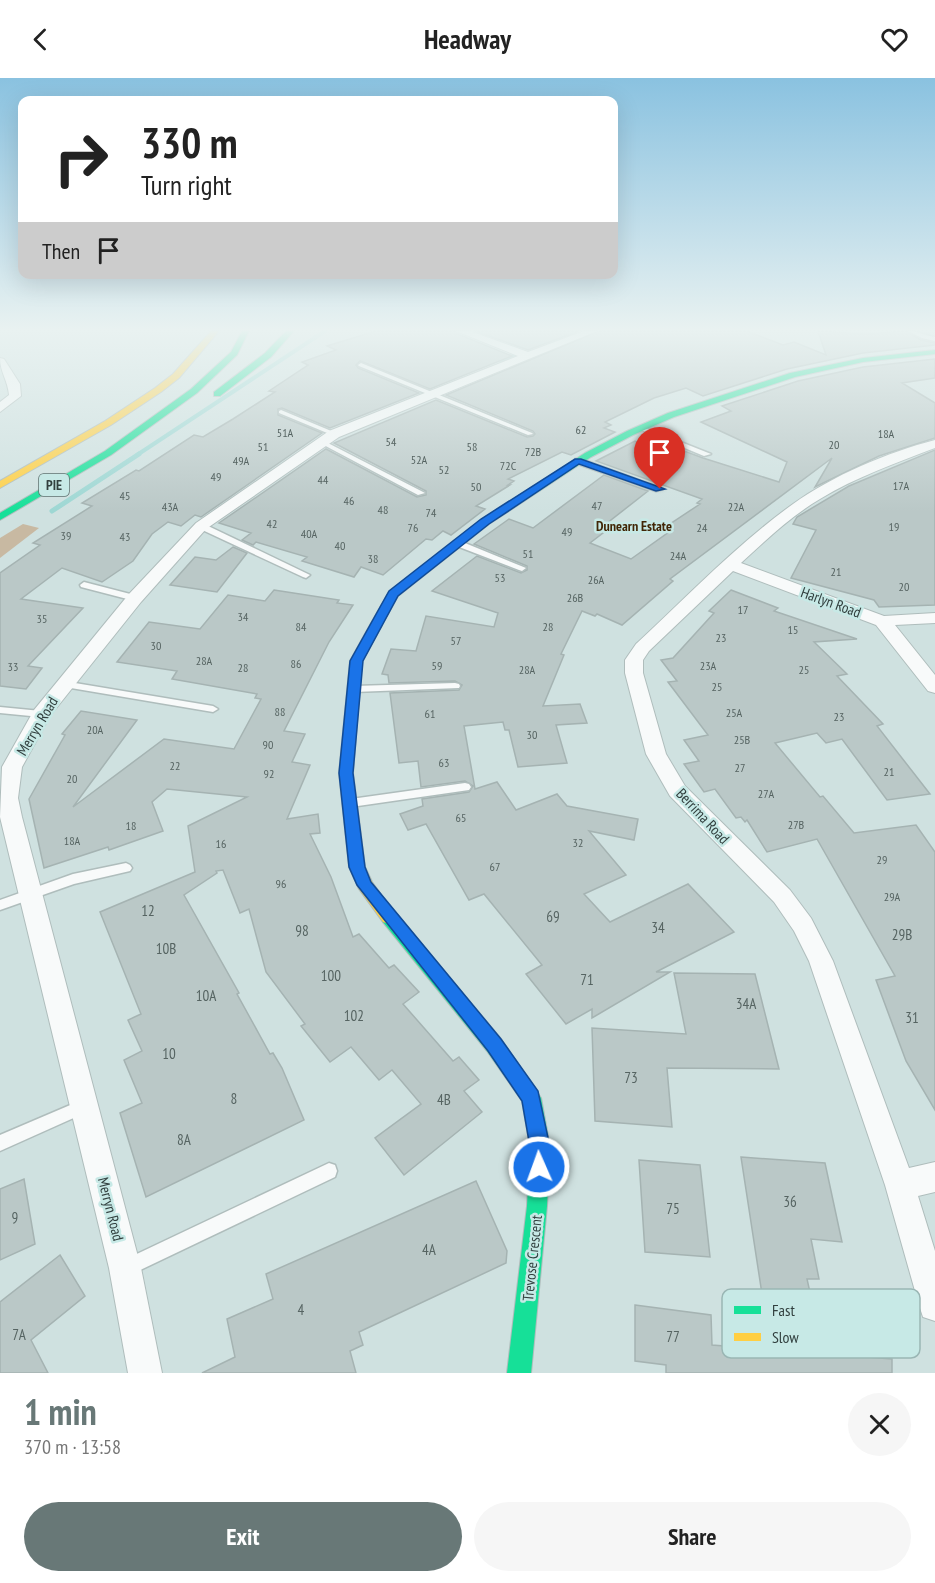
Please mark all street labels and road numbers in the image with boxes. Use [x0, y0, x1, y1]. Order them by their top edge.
road number: PIE [39, 474, 69, 496]
street label: Harlyn Road [798, 582, 864, 622]
street label: Merryn Road [12, 693, 62, 759]
street label: Berrima Road [672, 784, 734, 848]
street label: Merryn Road [94, 1175, 128, 1243]
street label: Trevose Crescent [518, 1214, 546, 1302]

